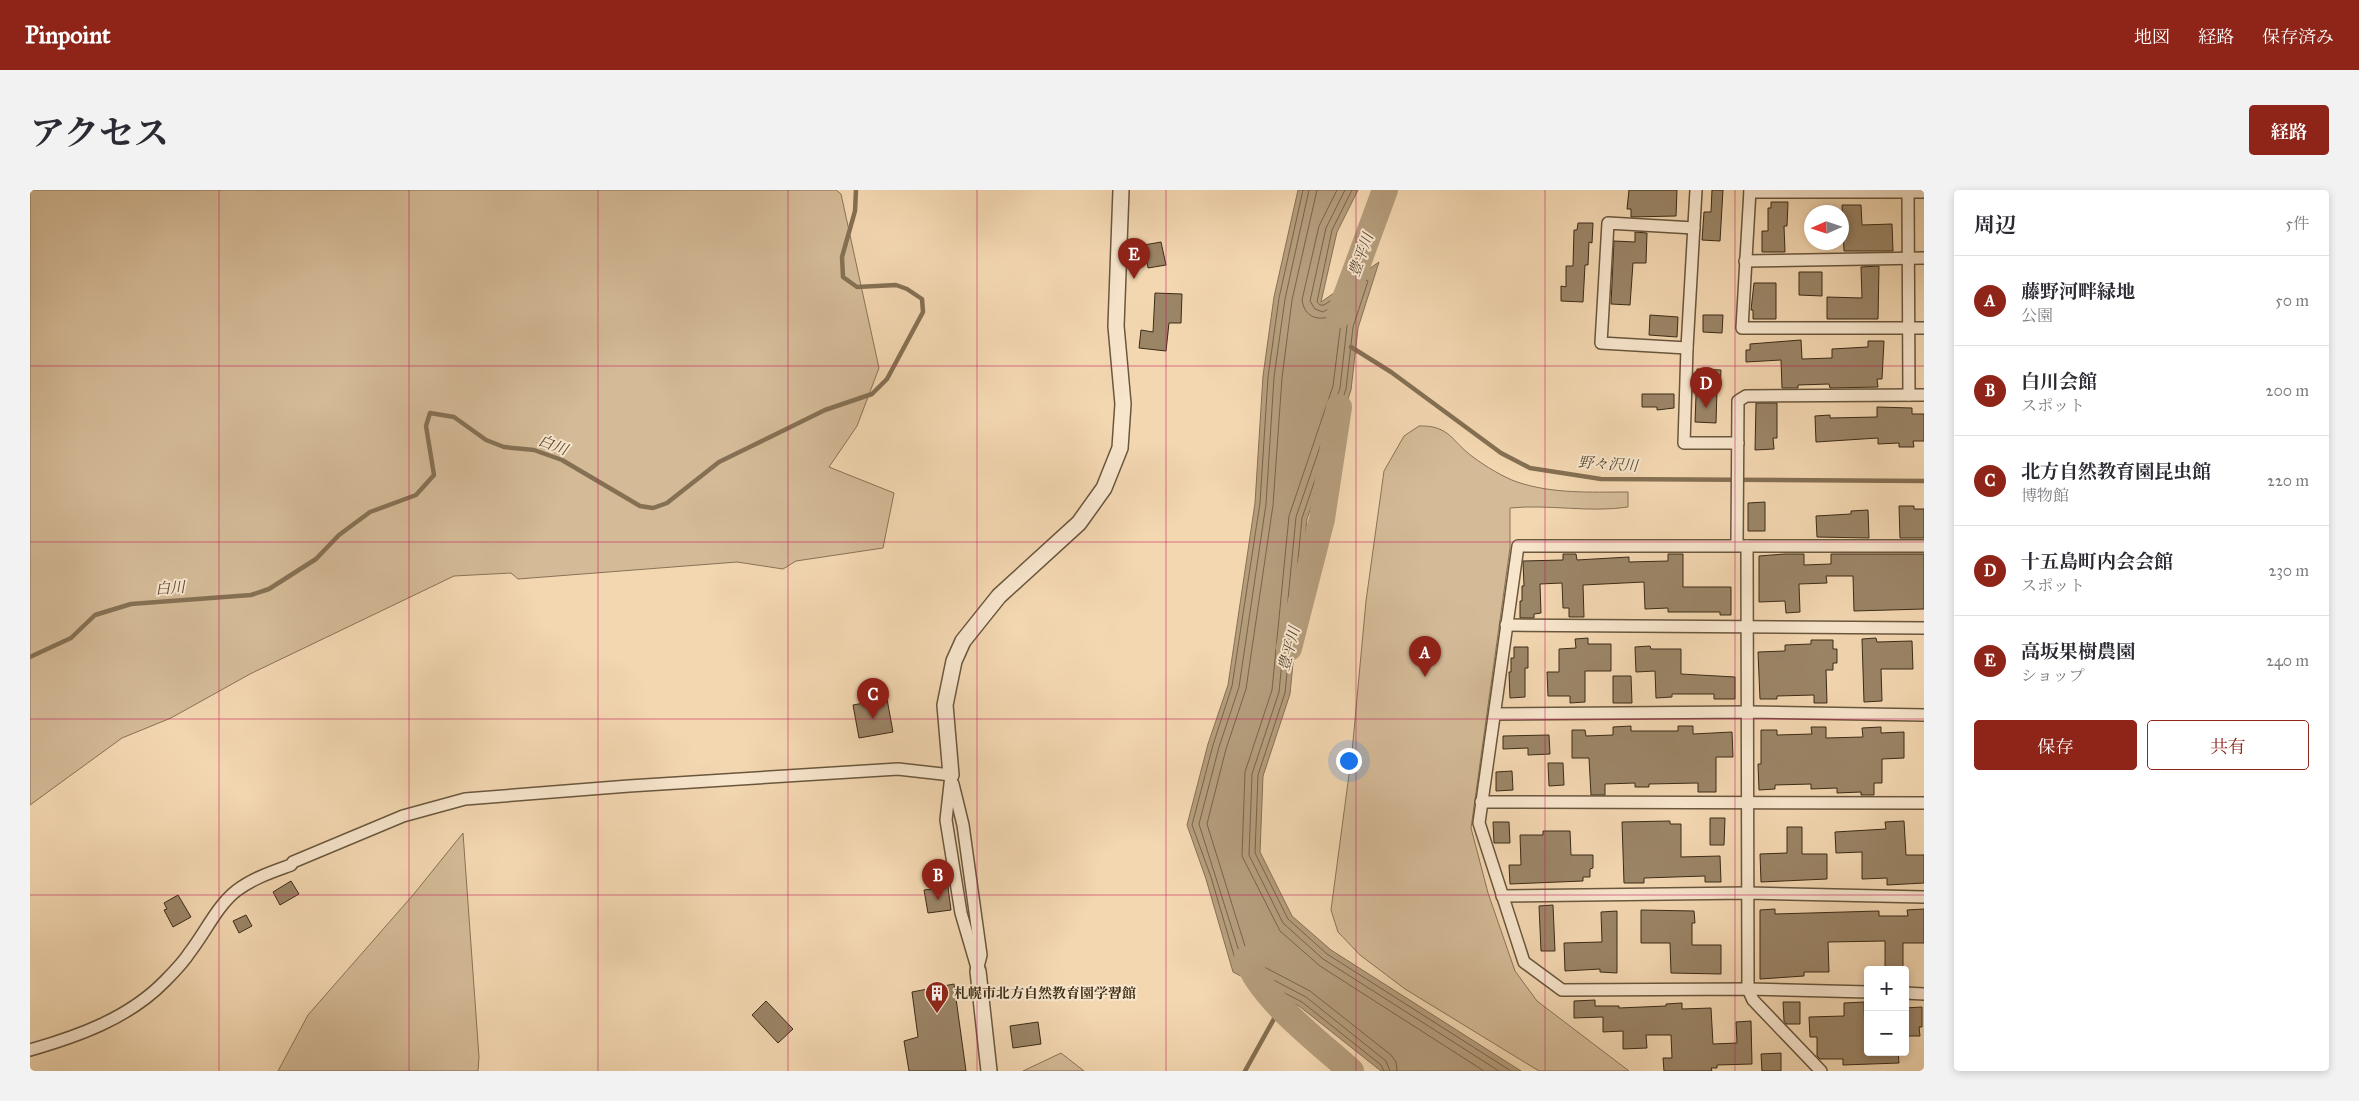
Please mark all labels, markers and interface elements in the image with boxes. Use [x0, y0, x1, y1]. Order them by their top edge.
text: Pinpoint [25, 20, 111, 50]
text: 地図 [2134, 26, 2170, 48]
text: 経路 [2198, 26, 2234, 48]
text: 保存済み [2262, 26, 2334, 48]
button: 経路 [2249, 105, 2329, 155]
text: アクセス [30, 112, 169, 155]
north arrow [1804, 205, 1849, 250]
text: 周辺 [1974, 212, 2016, 238]
text: 5件 [2286, 214, 2309, 233]
water label: 豊平川 [1345, 229, 1378, 279]
pin: E [1118, 238, 1150, 279]
text: 藤野河畔緑地 [2021, 280, 2135, 303]
text: A [1985, 291, 1995, 310]
text: 50 m [2275, 291, 2309, 310]
text: 公園 [2021, 306, 2053, 325]
pin: D [1690, 367, 1722, 408]
text: 白川会館 [2021, 370, 2097, 393]
text: B [1985, 381, 1995, 400]
text: 200 m [2266, 381, 2309, 400]
text: スポット [2021, 396, 2085, 415]
water label: 白川 [536, 431, 572, 459]
water label: 野々沢川 [1577, 453, 1641, 475]
text: 北方自然教育園昆虫館 [2021, 460, 2211, 483]
text: C [1985, 471, 1995, 490]
text: 220 m [2267, 471, 2309, 490]
text: 博物館 [2021, 486, 2069, 505]
text: 十五島町内会会館 [2021, 550, 2173, 573]
text: D [1984, 561, 1996, 580]
text: 230 m [2269, 561, 2309, 580]
text: スポット [2021, 576, 2085, 595]
water label: 白川 [154, 578, 188, 598]
water label: 豊平川 [1274, 623, 1304, 673]
pin: A [1409, 636, 1441, 677]
text: 高坂果樹農園 [2021, 640, 2135, 663]
text: E [1984, 651, 1996, 670]
text: 240 m [2266, 651, 2309, 670]
text: ショップ [2021, 666, 2085, 685]
pin: C [857, 678, 889, 719]
button: 保存 [1974, 720, 2137, 770]
button: 共有 [2147, 720, 2309, 770]
your location [1336, 748, 1362, 774]
pin: B [922, 859, 954, 900]
map controls [1864, 966, 1909, 1056]
button: + [1864, 966, 1909, 1011]
building icon: 札幌市北方自然教育園学習館 [924, 980, 950, 1014]
place label: 札幌市北方自然教育園学習館 [954, 985, 1136, 1002]
button: − [1864, 1011, 1909, 1056]

